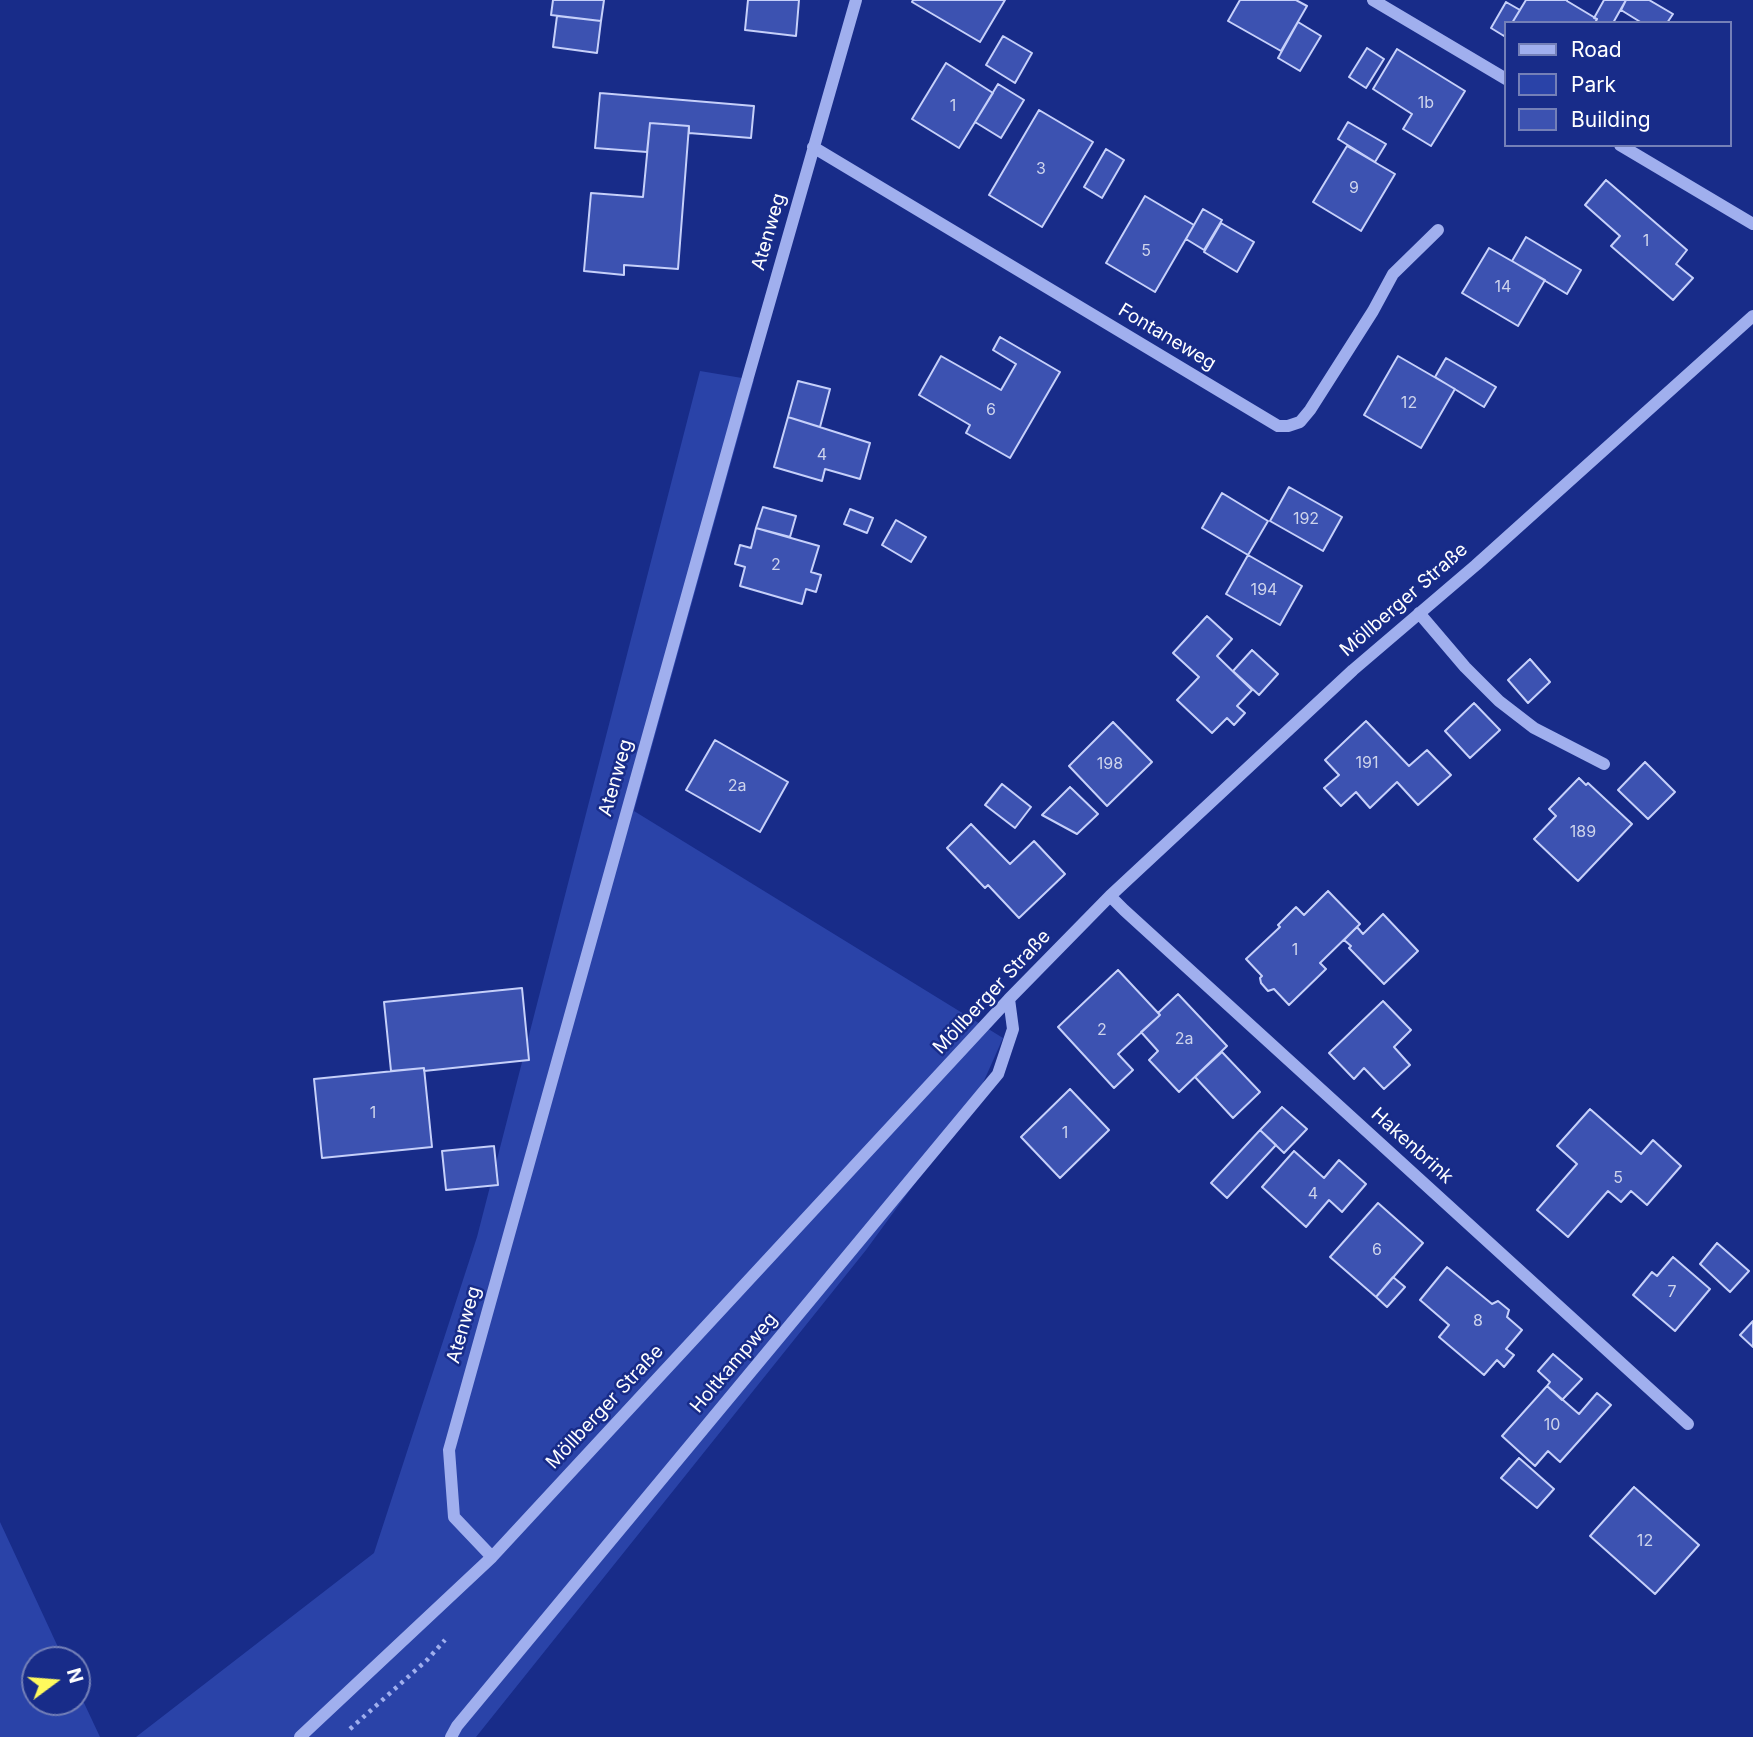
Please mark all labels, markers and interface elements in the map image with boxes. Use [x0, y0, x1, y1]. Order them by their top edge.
legend [1504, 21, 1732, 147]
text: Road [1571, 37, 1622, 62]
text: Park [1571, 72, 1616, 97]
house number: 1b [1418, 93, 1434, 113]
house number: 1 [950, 96, 956, 116]
text: Building [1571, 107, 1651, 132]
house number: 3 [1036, 159, 1046, 179]
house number: 9 [1349, 178, 1359, 198]
street label: Atenweg [747, 191, 791, 273]
house number: 1 [1643, 231, 1649, 251]
house number: 5 [1141, 241, 1151, 261]
house number: 14 [1495, 277, 1511, 297]
street label: Fontaneweg [1114, 299, 1220, 375]
house number: 12 [1401, 393, 1417, 413]
house number: 6 [986, 400, 996, 420]
house number: 4 [817, 445, 827, 465]
house number: 192 [1293, 509, 1319, 529]
street label: Möllberger Straße [1336, 538, 1472, 662]
house number: 2 [771, 555, 781, 575]
house number: 194 [1251, 580, 1277, 600]
street label: Atenweg [594, 737, 638, 819]
house number: 191 [1356, 753, 1378, 773]
house number: 198 [1097, 754, 1123, 774]
house number: 2a [728, 776, 746, 796]
house number: 189 [1570, 822, 1596, 842]
street label: Möllberger Straße [929, 925, 1055, 1059]
house number: 1 [1292, 940, 1298, 960]
house number: 2 [1097, 1020, 1107, 1040]
house number: 2a [1175, 1029, 1193, 1049]
house number: 1 [370, 1103, 376, 1123]
street label: Hakenbrink [1366, 1103, 1458, 1189]
house number: 1 [1062, 1123, 1068, 1143]
house number: 5 [1613, 1168, 1623, 1188]
house number: 4 [1308, 1184, 1318, 1204]
house number: 6 [1372, 1240, 1382, 1260]
house number: 7 [1667, 1282, 1677, 1302]
street label: Atenweg [442, 1284, 486, 1366]
street label: Holtkampweg [686, 1308, 782, 1418]
house number: 8 [1473, 1311, 1483, 1331]
street label: Möllberger Straße [542, 1340, 668, 1474]
house number: 10 [1544, 1415, 1560, 1435]
house number: 12 [1637, 1531, 1653, 1551]
north arrow [21, 1646, 91, 1716]
text: N [62, 1665, 88, 1686]

